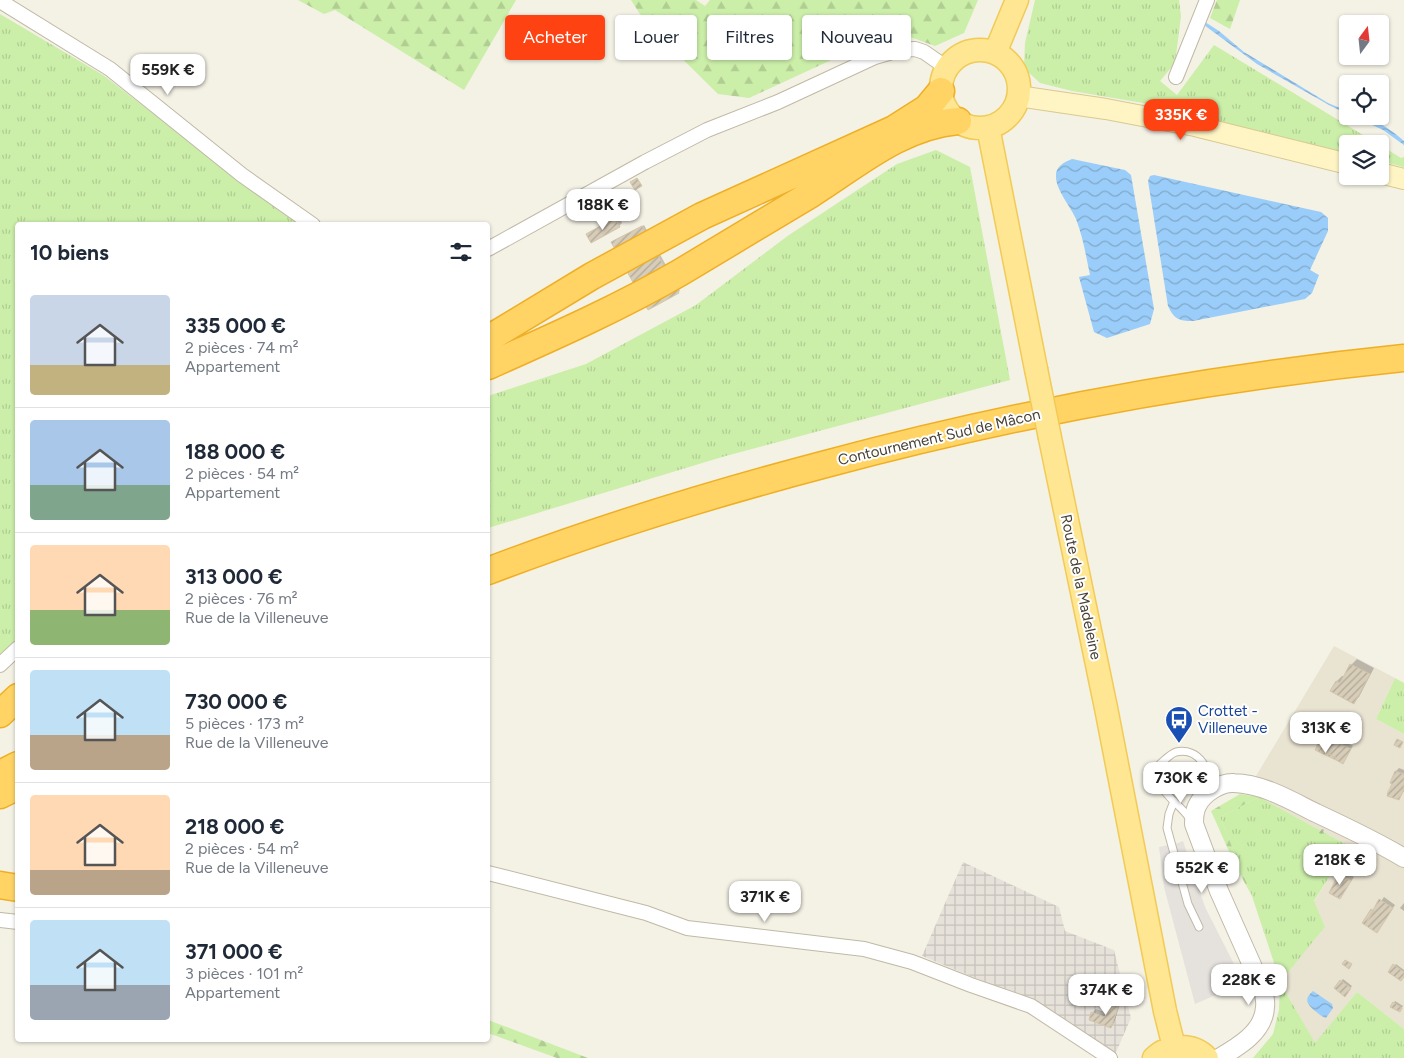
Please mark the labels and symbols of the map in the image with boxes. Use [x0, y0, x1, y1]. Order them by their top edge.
north arrow [1339, 15, 1389, 65]
pin: 559K € [127, 54, 209, 96]
pin: 335K € [1140, 98, 1222, 141]
pin: 188K € [562, 188, 644, 231]
street label: Contournement Sud de Mâcon [836, 405, 1042, 469]
street label: Route de la Madeleine [1057, 513, 1105, 661]
place label: Crottet - Villeneuve [1198, 702, 1267, 737]
bus stop icon: Crottet - Villeneuve [1164, 705, 1194, 744]
pin: 313K € [1285, 712, 1367, 754]
pin: 730K € [1140, 762, 1222, 804]
pin: 218K € [1299, 844, 1381, 886]
pin: 552K € [1161, 852, 1243, 894]
pin: 371K € [724, 880, 806, 923]
pin: 228K € [1208, 964, 1290, 1006]
pin: 374K € [1065, 974, 1147, 1016]

